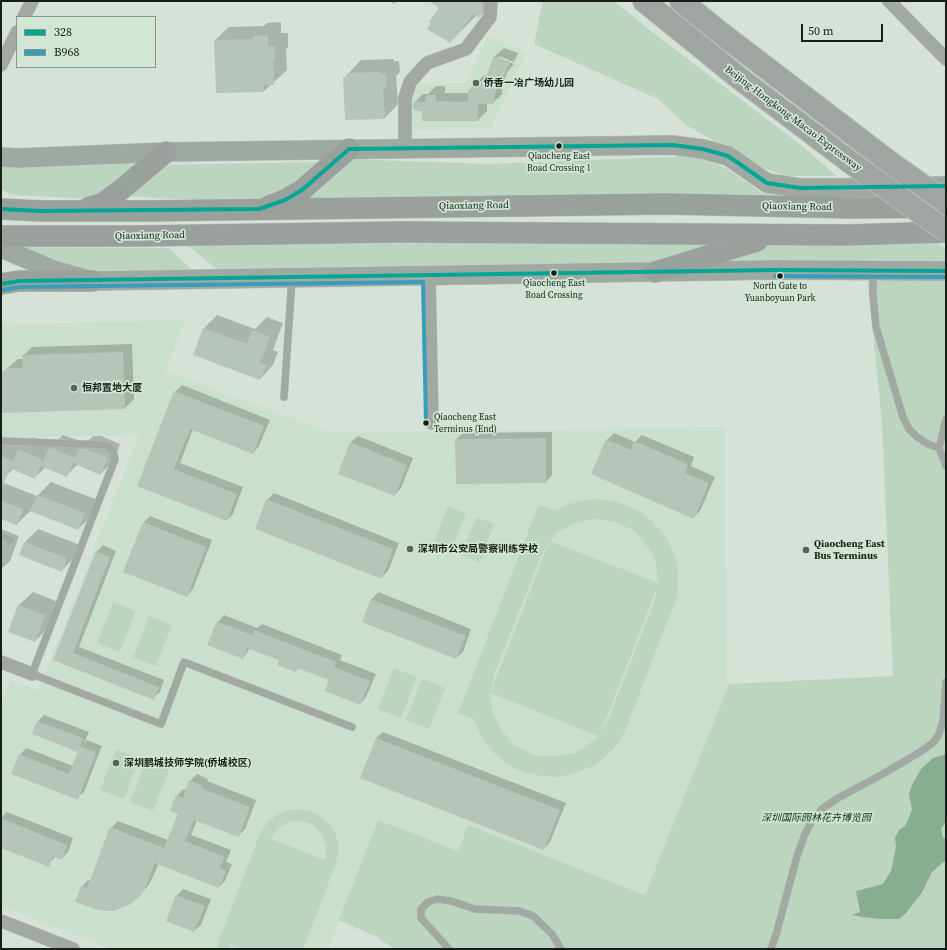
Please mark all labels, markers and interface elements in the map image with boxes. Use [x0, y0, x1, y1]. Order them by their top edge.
legend [16, 16, 156, 68]
scale bar [803, 16, 885, 42]
text: 50 m [808, 23, 834, 39]
text: 328 [54, 24, 72, 40]
text: B968 [54, 44, 80, 60]
street label: Beijing-Hongkong-Macao Expressway [722, 64, 864, 174]
place label: 侨香一冶广场幼儿园 [484, 77, 574, 89]
marker: 侨香一冶广场幼儿园 [471, 78, 481, 88]
marker: Qiaocheng East Road Crossing 1 [554, 141, 564, 151]
place label: Qiaocheng East Road Crossing 1 [527, 152, 591, 173]
street label: Qiaoxiang Road [439, 199, 509, 213]
street label: Qiaoxiang Road [762, 200, 832, 214]
street label: Qiaoxiang Road [115, 229, 185, 243]
marker: Qiaocheng East Road Crossing [549, 268, 559, 278]
marker: North Gate to Yuanboyuan Park [775, 271, 785, 281]
place label: Qiaocheng East Road Crossing [523, 279, 585, 300]
place label: North Gate to Yuanboyuan Park [745, 282, 815, 303]
place label: 恒邦置地大厦 [82, 382, 142, 394]
marker: 恒邦置地大厦 [69, 383, 79, 393]
place label: Qiaocheng East Terminus (End) [434, 413, 497, 434]
marker: Qiaocheng East Terminus (End) [421, 418, 431, 428]
place label: Qiaocheng East Bus Terminus [814, 538, 885, 562]
place label: 深圳市公安局警察训练学校 [418, 543, 538, 555]
marker: 深圳市公安局警察训练学校 [405, 544, 415, 554]
marker: Qiaocheng East Bus Terminus [801, 545, 811, 555]
place label: 深圳鹏城技师学院(侨城校区) [124, 757, 252, 769]
marker: 深圳鹏城技师学院(侨城校区) [111, 758, 121, 768]
park label: 深圳国际园林花卉博览园 [761, 812, 871, 824]

